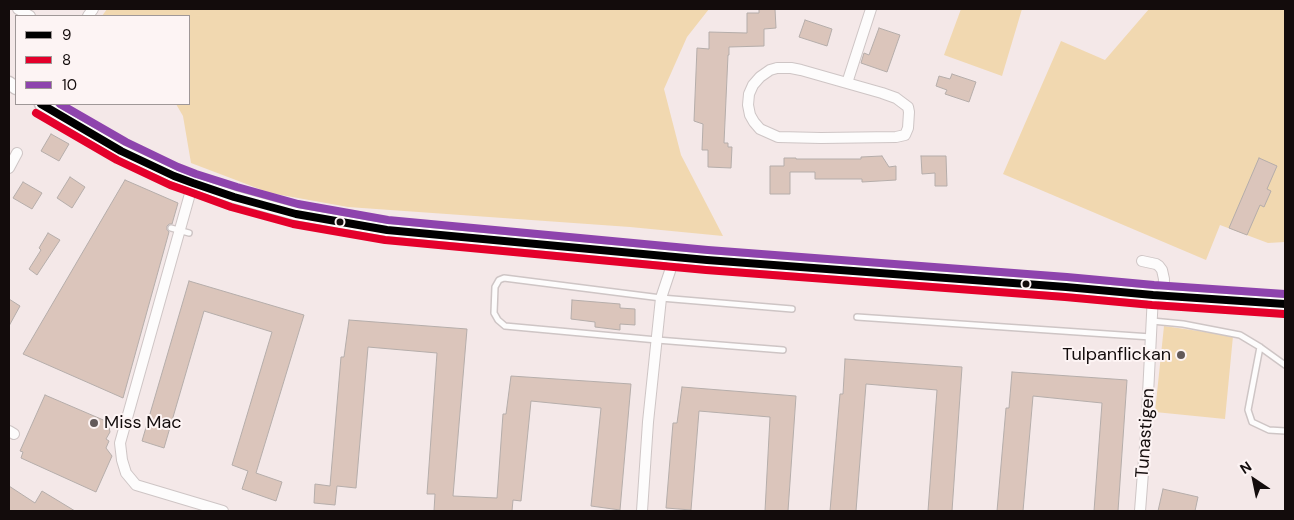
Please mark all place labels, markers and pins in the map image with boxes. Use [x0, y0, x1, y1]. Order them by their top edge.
unlabelled marker [335, 217, 345, 227]
unlabelled marker [1021, 279, 1031, 289]
place label: Tulpanflickan [1062, 344, 1171, 366]
marker: Tulpanflickan [1175, 349, 1187, 361]
place label: Miss Mac [104, 412, 182, 434]
marker: Miss Mac [88, 417, 100, 429]

